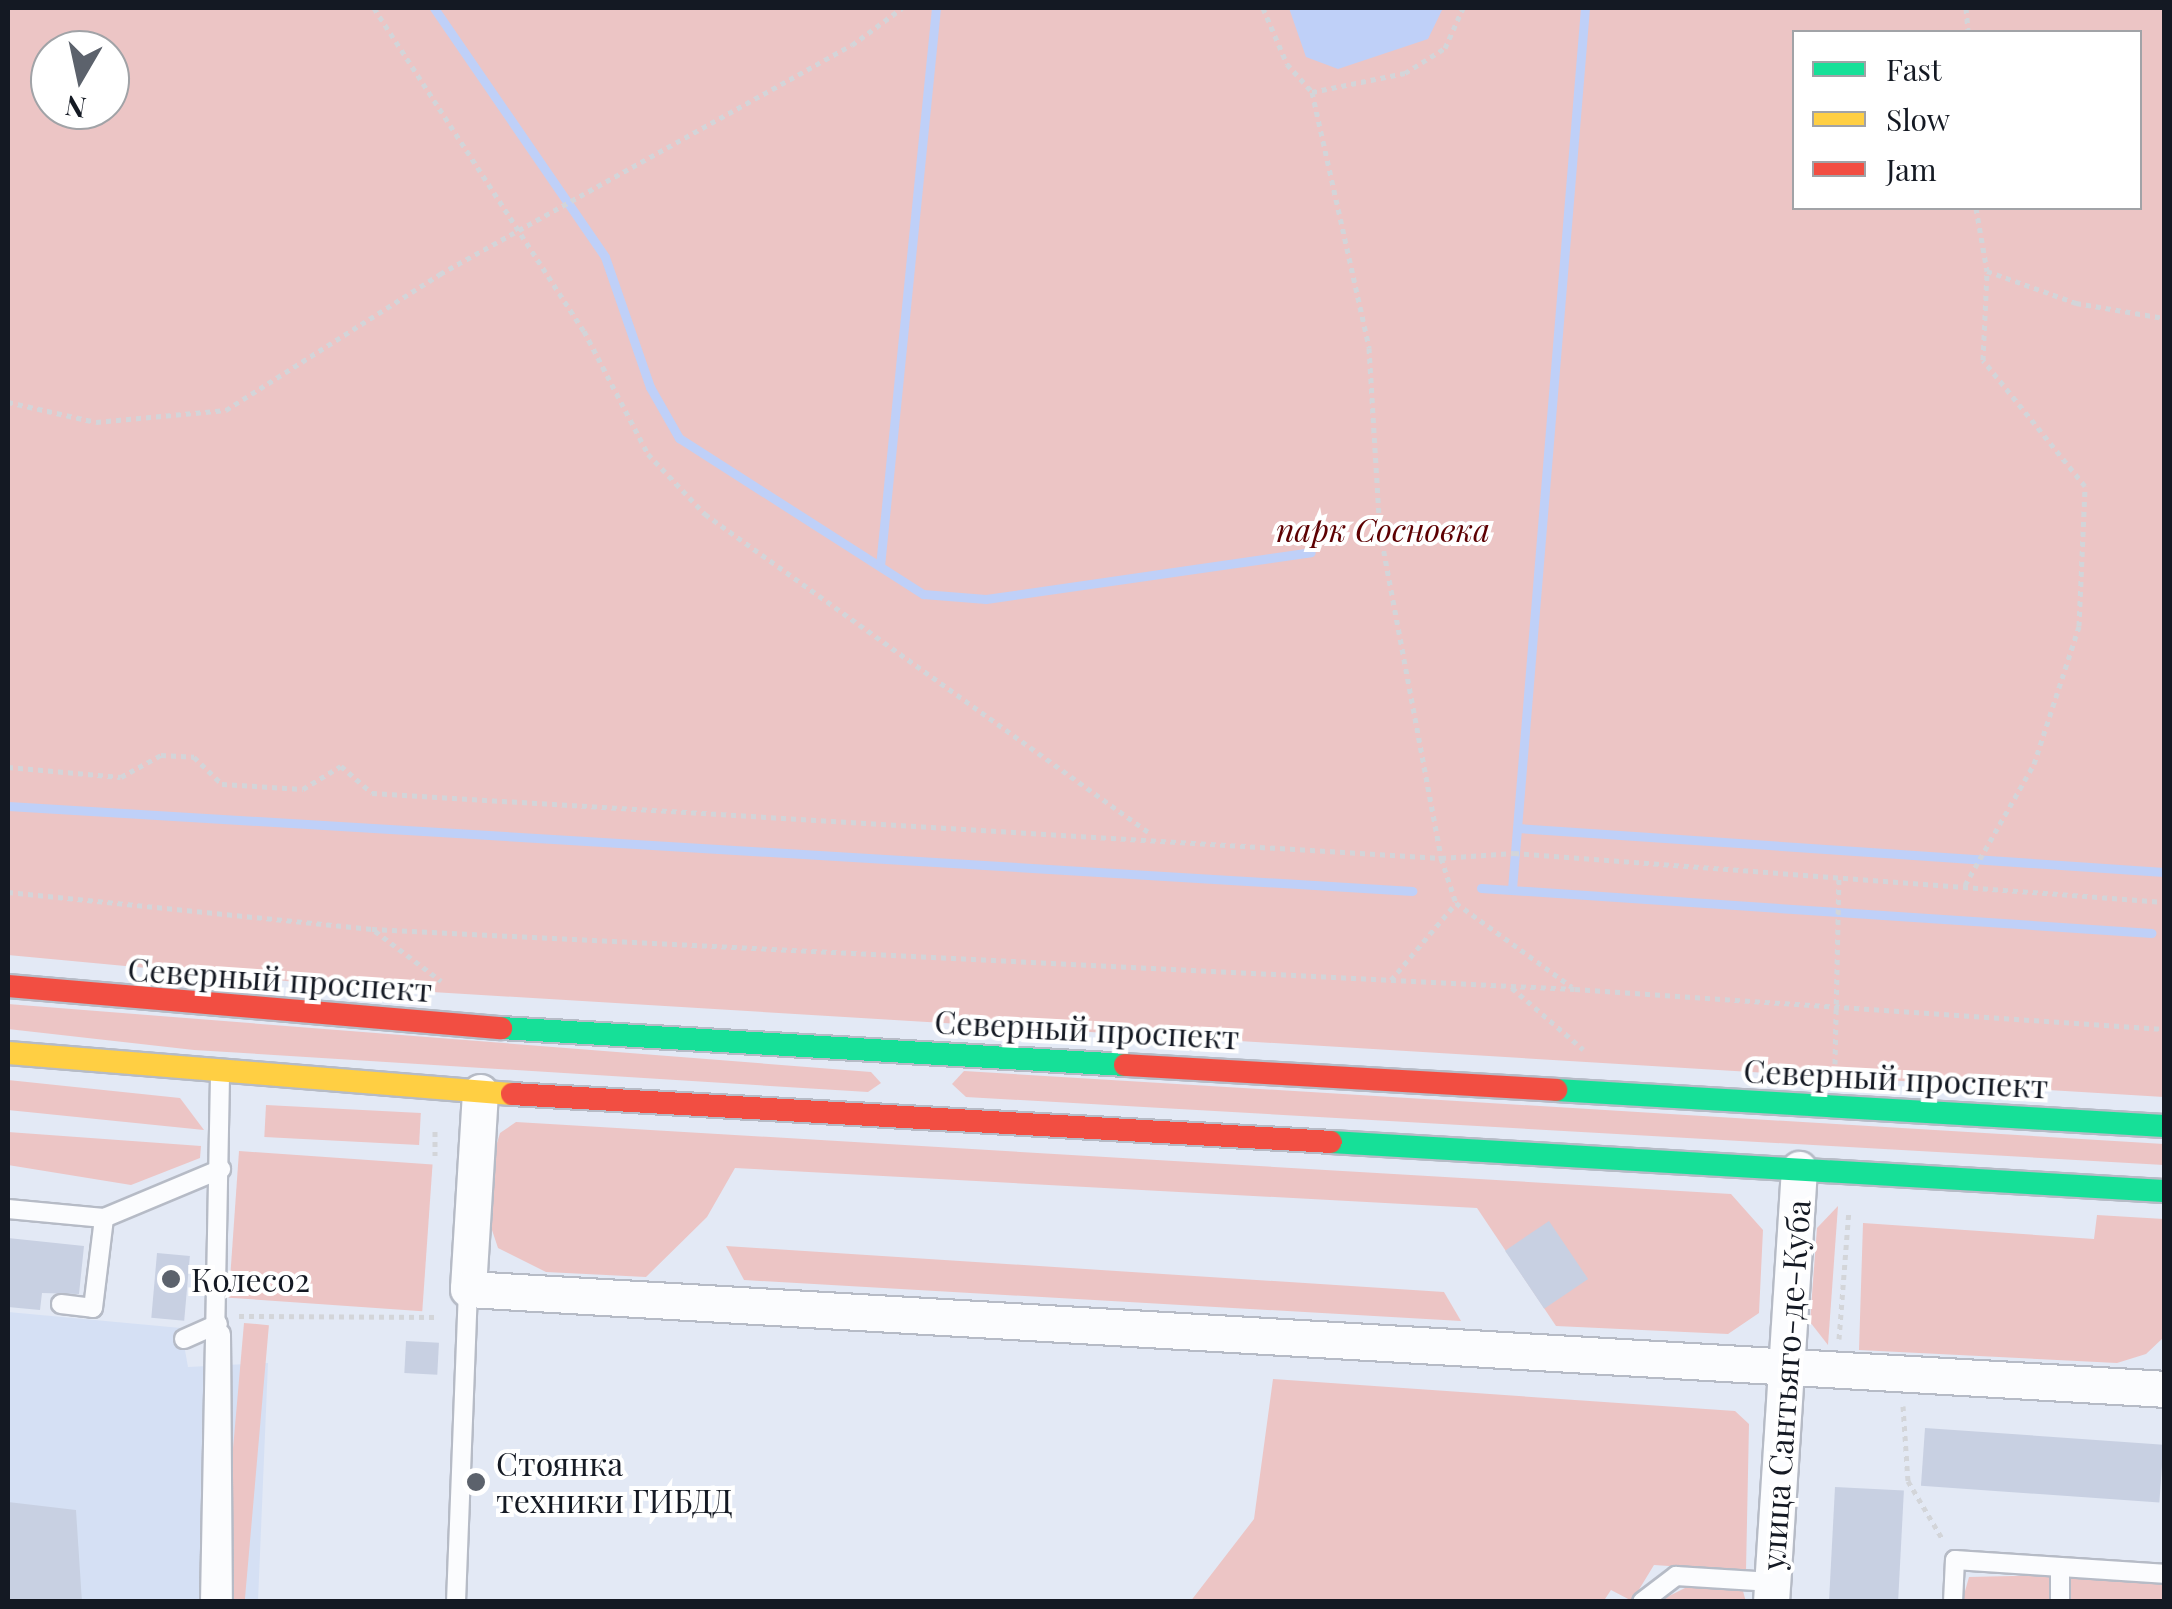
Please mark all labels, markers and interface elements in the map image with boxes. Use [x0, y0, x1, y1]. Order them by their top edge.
north arrow [30, 30, 130, 130]
legend [1792, 30, 2142, 210]
text: Fast [1886, 49, 1942, 89]
text: N [63, 88, 88, 128]
text: Slow [1886, 99, 1950, 139]
text: Jam [1886, 149, 1937, 189]
park label: парк Сосновка [1276, 510, 1490, 548]
street label: Северный проспект [126, 949, 434, 1009]
street label: Северный проспект [934, 1002, 1240, 1056]
street label: Северный проспект [1743, 1051, 2049, 1105]
street label: улица Сантьяго-де-Куба [1753, 1198, 1817, 1572]
place label: Колесо2 [191, 1260, 310, 1298]
marker: Колесо2 [160, 1268, 182, 1290]
place label: Стоянка техники ГИБДД [496, 1445, 732, 1520]
marker: Стоянка техники ГИБДД [465, 1471, 487, 1493]

